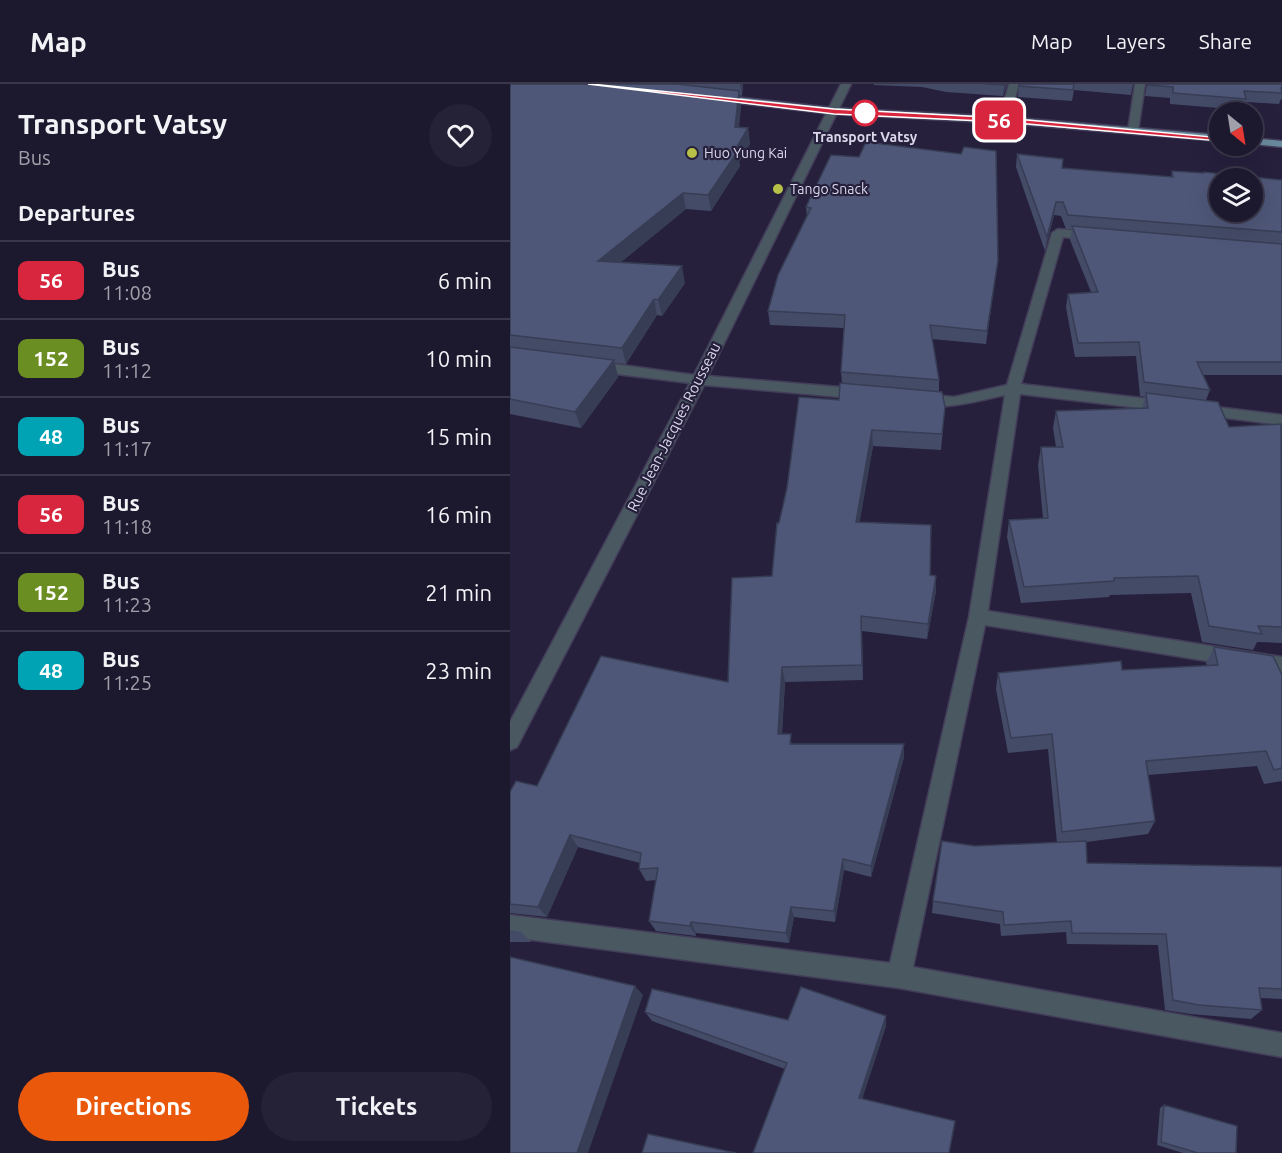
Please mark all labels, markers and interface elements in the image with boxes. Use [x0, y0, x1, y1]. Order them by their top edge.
text: Map [30, 26, 87, 57]
text: Map [1031, 29, 1072, 53]
text: Layers [1105, 29, 1166, 53]
text: Share [1199, 29, 1252, 53]
marker: Transport Vatsy [852, 100, 878, 126]
line badge: 56 [972, 100, 1026, 140]
north arrow [1209, 102, 1263, 156]
map controls [1209, 102, 1263, 222]
button: heart [429, 104, 492, 167]
text: Transport Vatsy [18, 108, 227, 139]
text: 56 [987, 108, 1011, 132]
place label: Transport Vatsy [813, 129, 918, 145]
place label: Huo Yung Kai [704, 145, 787, 161]
text: Bus [18, 146, 51, 169]
marker: Huo Yung Kai [685, 146, 699, 160]
button: layers [1209, 168, 1263, 222]
place label: Tango Snack [790, 181, 868, 197]
marker: Tango Snack [771, 182, 785, 196]
text: Departures [18, 200, 135, 225]
text: Bus [102, 256, 140, 281]
text: 56 [39, 268, 63, 292]
text: 6 min [438, 268, 492, 293]
text: 11:08 [102, 281, 152, 304]
text: Bus [102, 334, 140, 359]
street label: Rue Jean-Jacques Rousseau [623, 339, 724, 514]
text: 152 [33, 346, 69, 370]
text: 10 min [425, 346, 492, 371]
text: 11:12 [102, 359, 152, 382]
text: Bus [102, 412, 140, 437]
text: 48 [39, 424, 63, 448]
text: 15 min [425, 424, 492, 449]
text: 11:17 [102, 437, 152, 460]
text: Bus [102, 490, 140, 515]
text: 56 [39, 502, 63, 526]
text: 16 min [425, 502, 492, 527]
text: 11:18 [102, 515, 152, 538]
text: Bus [102, 568, 140, 593]
text: 152 [33, 580, 69, 604]
text: 21 min [425, 580, 492, 605]
text: 11:23 [102, 593, 152, 616]
text: Bus [102, 646, 140, 671]
text: 48 [39, 658, 63, 682]
text: 23 min [425, 658, 492, 683]
text: 11:25 [102, 671, 152, 694]
button: Directions [18, 1072, 249, 1141]
button: Tickets [261, 1072, 492, 1141]

